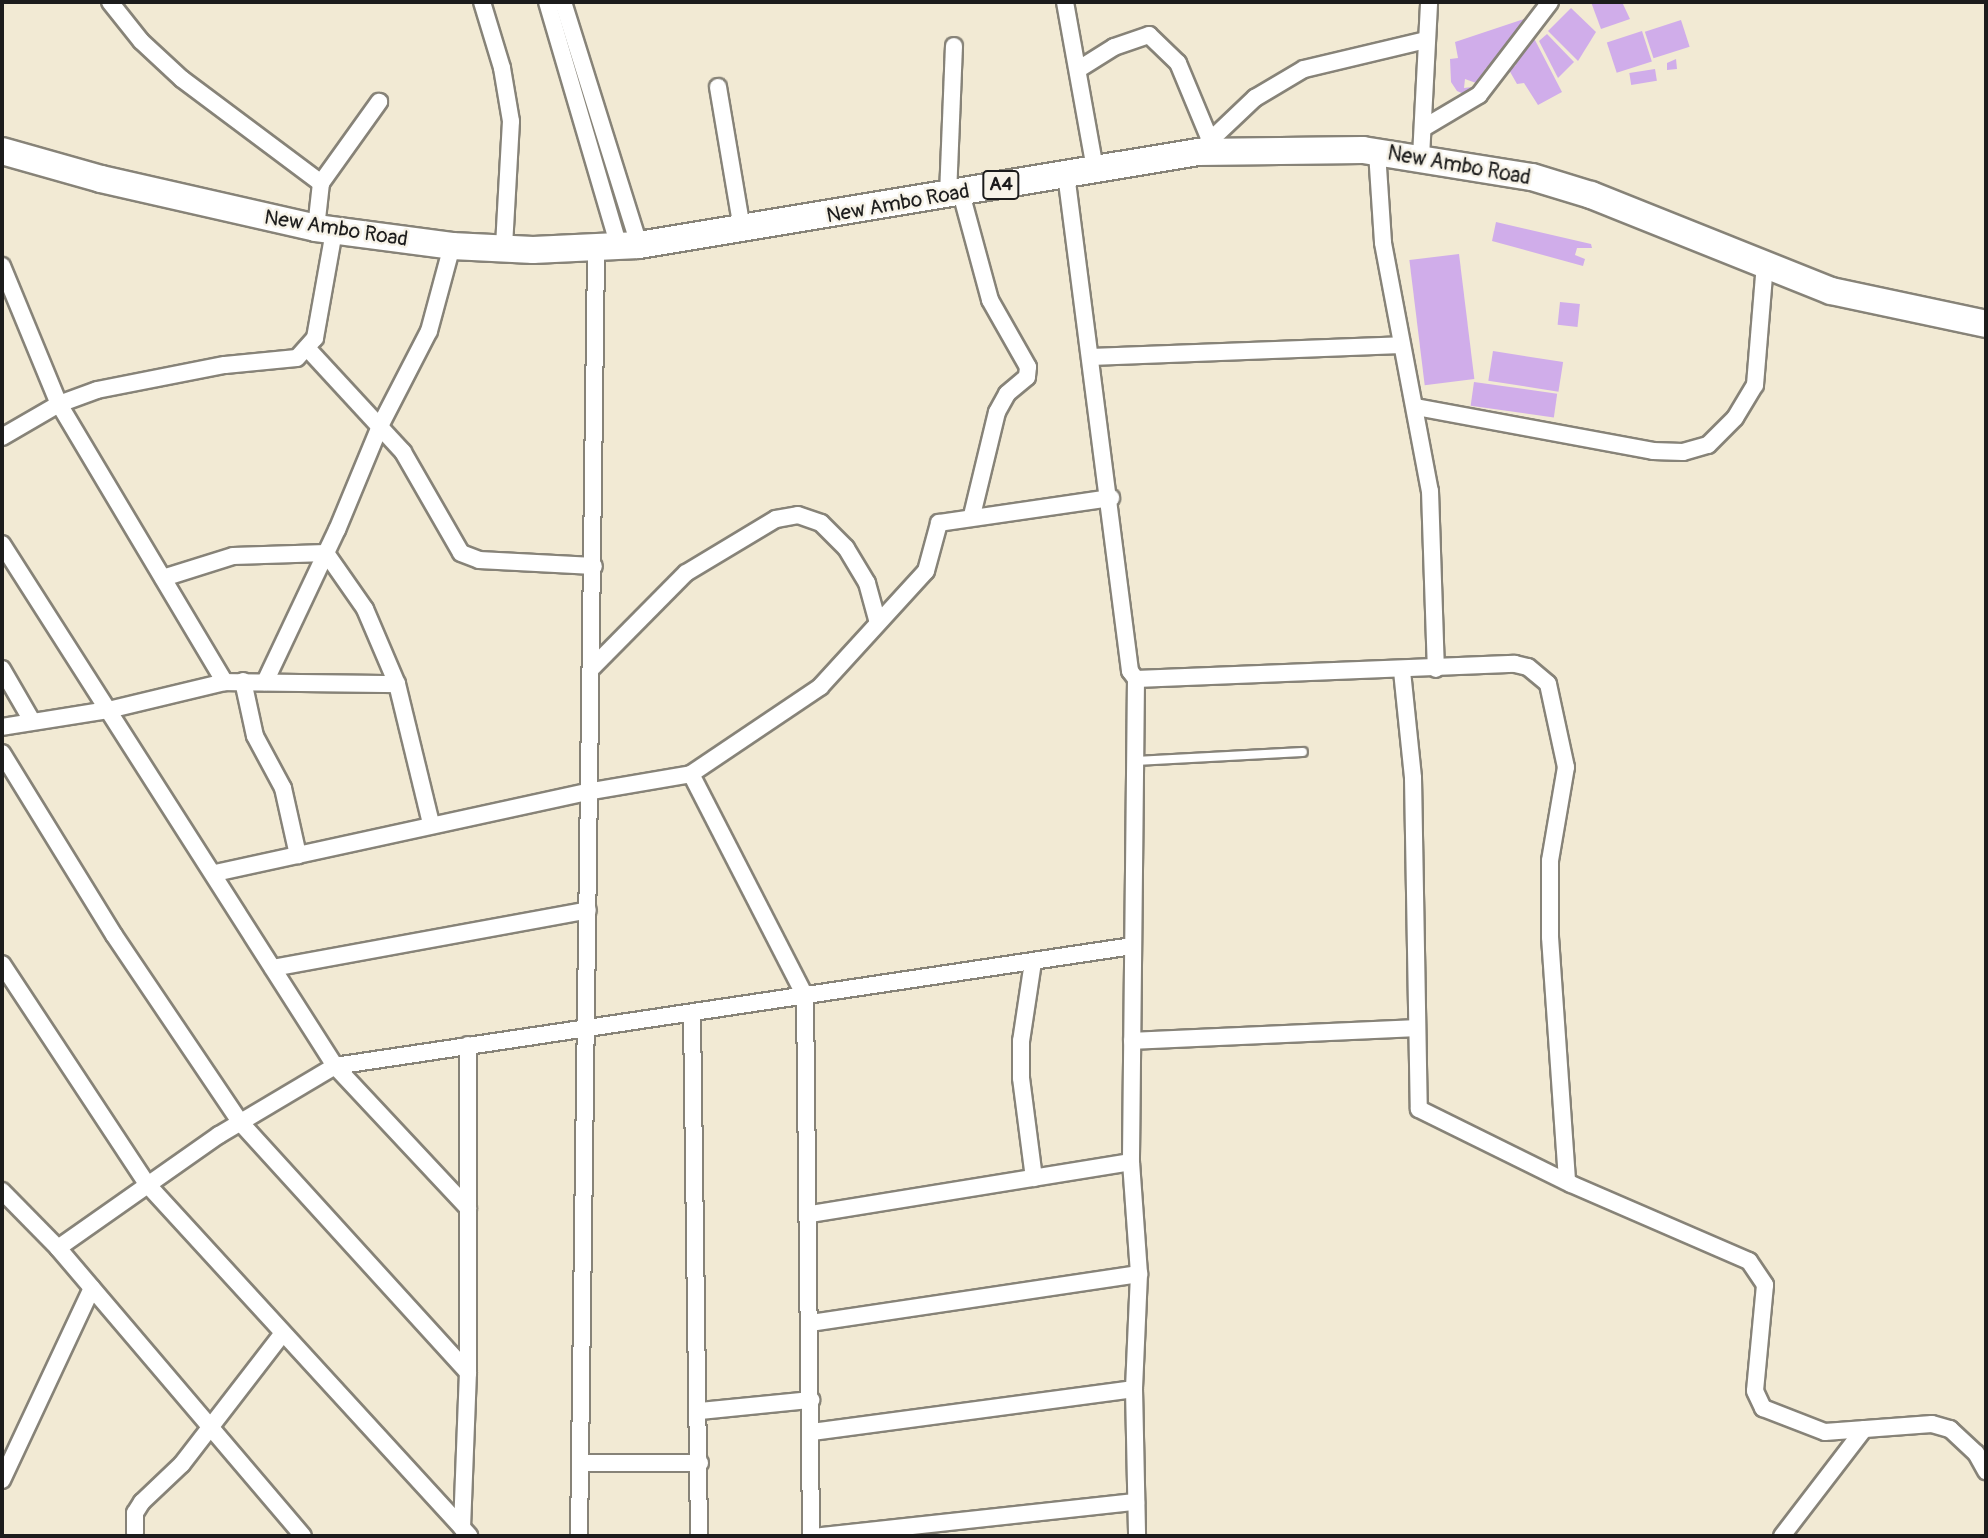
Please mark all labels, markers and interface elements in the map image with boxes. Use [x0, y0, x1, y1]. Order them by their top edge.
street label: New Ambo Road [1386, 141, 1532, 191]
road number: A4 [982, 169, 1020, 200]
street label: New Ambo Road [825, 179, 971, 229]
street label: New Ambo Road [263, 205, 409, 253]

